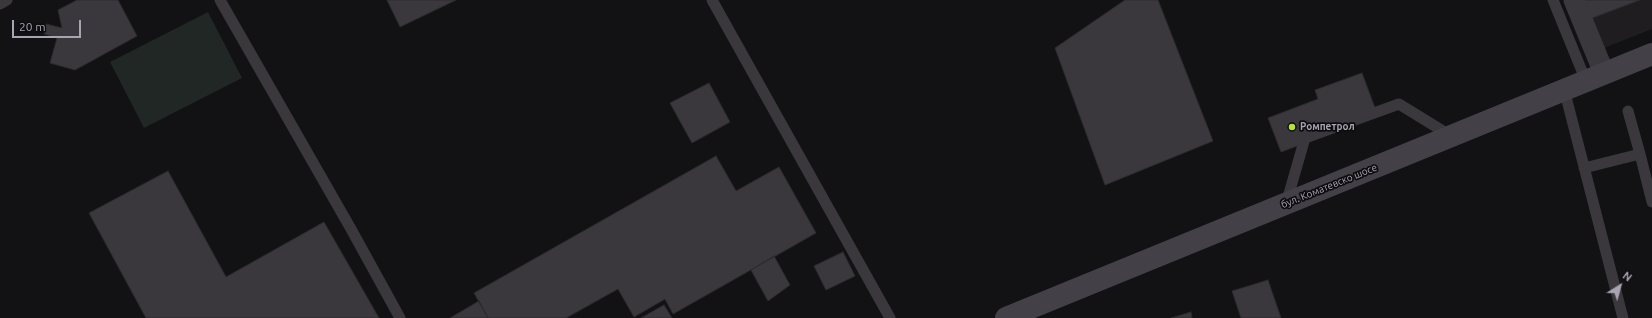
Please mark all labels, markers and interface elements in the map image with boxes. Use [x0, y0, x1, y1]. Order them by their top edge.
scale bar [14, 12, 83, 38]
text: 20 m [19, 20, 46, 33]
place label: Ромпетрол [1300, 121, 1355, 133]
marker: Ромпетрол [1287, 122, 1297, 132]
street label: бул. Коматевско шосе [1279, 161, 1379, 211]
north arrow [1600, 266, 1640, 306]
text: N [1620, 269, 1634, 284]

